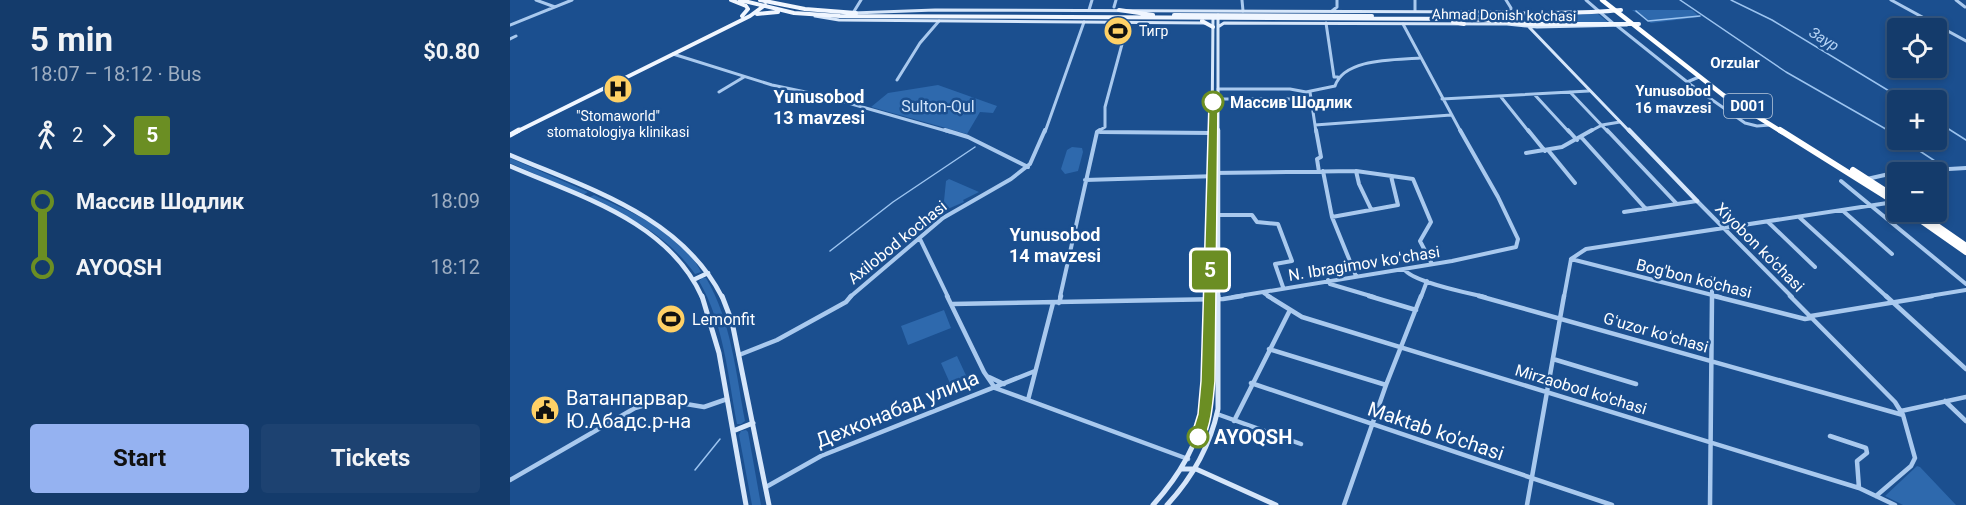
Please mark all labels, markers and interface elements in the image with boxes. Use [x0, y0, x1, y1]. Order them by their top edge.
street label: Ahmad Donish ko'chasi [1432, 6, 1576, 24]
sports icon: Тигр [1102, 15, 1134, 47]
map controls [1887, 18, 1947, 222]
button: locate [1887, 18, 1947, 78]
text: 5 min [30, 20, 113, 59]
place label: Тигр [1139, 23, 1169, 39]
water label: Заур [1806, 23, 1842, 55]
text: $0.80 [423, 39, 480, 64]
district label: Orzular [1710, 54, 1760, 72]
text: 18:07 – 18:12 · Bus [30, 62, 202, 86]
hospital icon: "Stomaworld" stomatologiya klinikasi [602, 73, 634, 105]
district label: Yunusobod 16 mavzesi [1635, 82, 1711, 117]
district label: Yunusobod 13 mavzesi [773, 86, 865, 128]
button: + [1887, 90, 1947, 150]
marker: Массив Шодлик [1202, 91, 1224, 113]
place label: Массив Шодлик [1230, 93, 1353, 112]
road number: D001 [1724, 94, 1772, 118]
park label: Sulton-Qul [901, 97, 975, 116]
place label: "Stomaworld" stomatologiya klinikasi [547, 108, 689, 140]
icon: walk [30, 119, 63, 152]
icon: forward [92, 119, 125, 152]
text: 2 [72, 123, 83, 147]
text: 5 [146, 123, 158, 147]
button: − [1887, 162, 1947, 222]
text: Массив Шодлик [76, 189, 244, 214]
text: 18:09 [430, 189, 480, 213]
street label: Axilobod kochasi [844, 197, 951, 288]
street label: Xiyobon ko'chasi [1711, 199, 1808, 296]
district label: Yunusobod 14 mavzesi [1009, 224, 1101, 266]
street label: N. Ibragimov koʻchasi [1287, 242, 1441, 285]
line badge: 5 [1190, 250, 1230, 290]
text: AYOQSH [76, 255, 162, 280]
text: 18:12 [430, 255, 480, 279]
street label: Bog'bon ko'chasi [1634, 255, 1754, 302]
text: 5 [1204, 258, 1216, 282]
sports icon: Lemonfit [655, 303, 687, 335]
street label: Gʻuzor koʻchasi [1601, 308, 1711, 357]
place label: Lemonfit [692, 310, 755, 329]
street label: Mirzaobod ko'chasi [1513, 360, 1649, 419]
street label: Дехконабад улица [812, 365, 982, 453]
place label: Ватанпарвар Ю.Абадс.р-на [566, 386, 691, 433]
public building icon: Ватанпарвар Ю.Абадс.р-на [529, 394, 561, 426]
street label: Maktab ko'chasi [1365, 396, 1507, 466]
button: Start [30, 424, 249, 493]
button: Tickets [261, 424, 480, 493]
place label: AYOQSH [1214, 425, 1292, 449]
marker: AYOQSH [1187, 426, 1209, 448]

